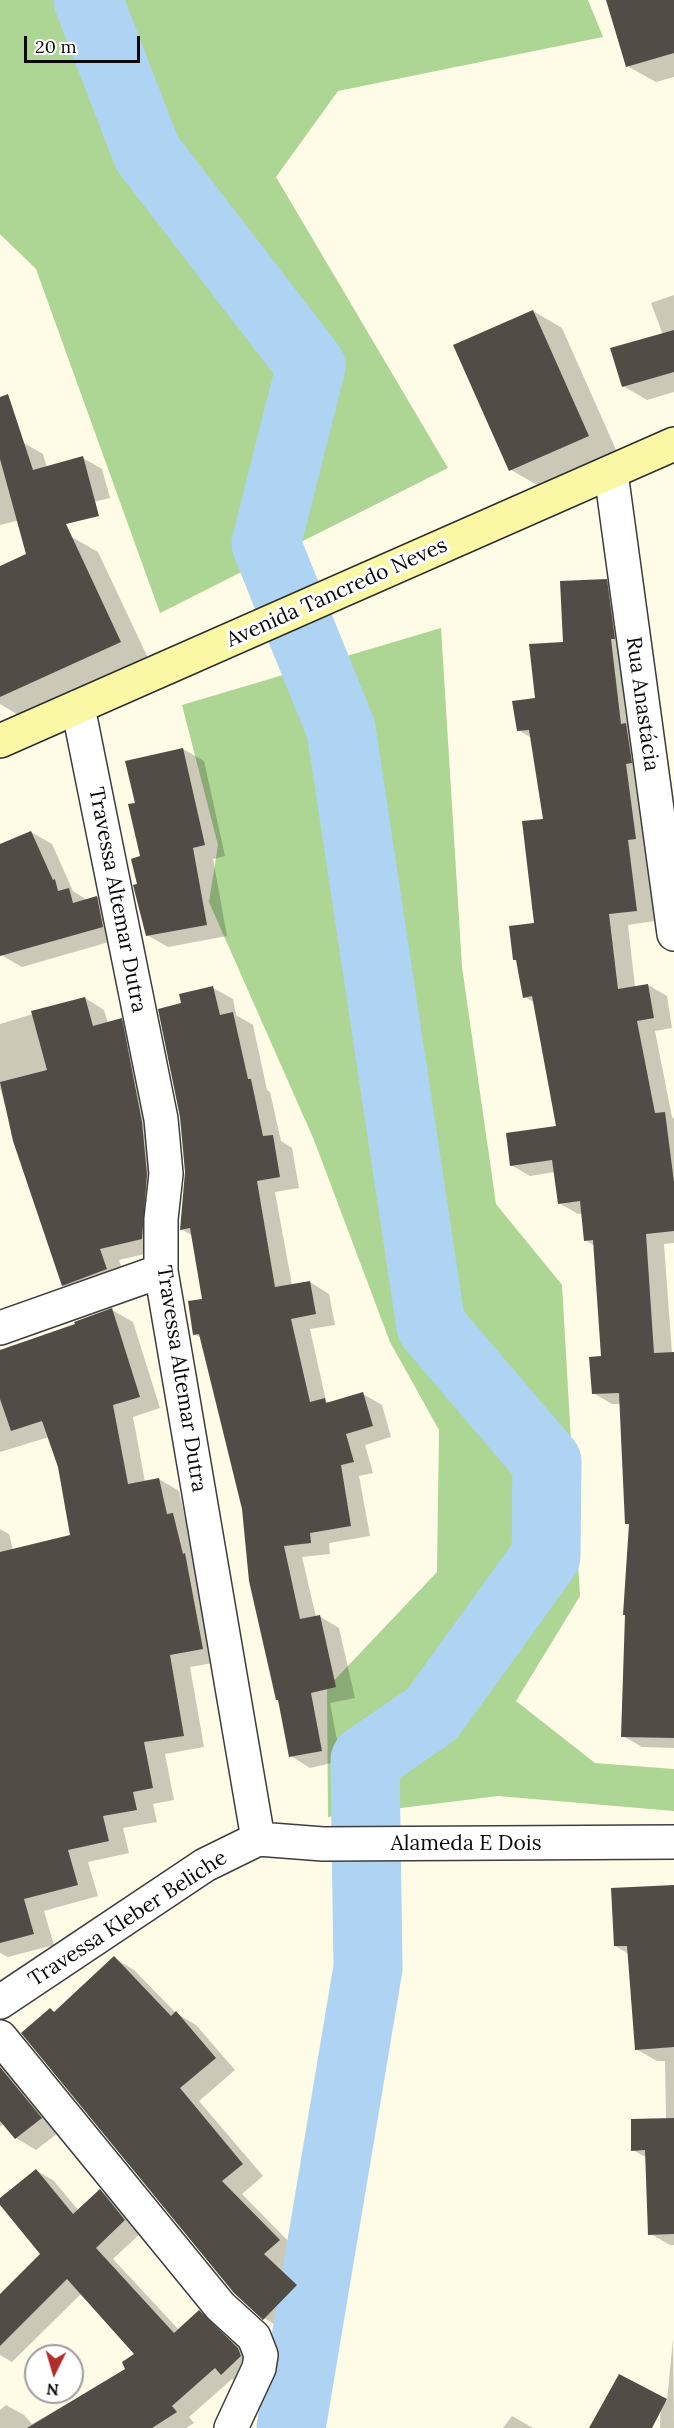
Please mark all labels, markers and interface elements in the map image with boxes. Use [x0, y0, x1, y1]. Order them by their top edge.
scale bar [27, 24, 142, 62]
text: 20 m [35, 35, 77, 58]
street label: Avenida Tancredo Neves [223, 533, 451, 653]
street label: Rua Anastácia [620, 635, 664, 773]
street label: Travessa Altemar Dutra [83, 785, 151, 1015]
street label: Travessa Altemar Dutra [151, 1264, 211, 1494]
street label: Alameda E Dois [391, 1831, 541, 1857]
street label: Travessa Kleber Beliche [24, 1845, 232, 1993]
north arrow [24, 2344, 84, 2404]
text: N [46, 2379, 60, 2400]

